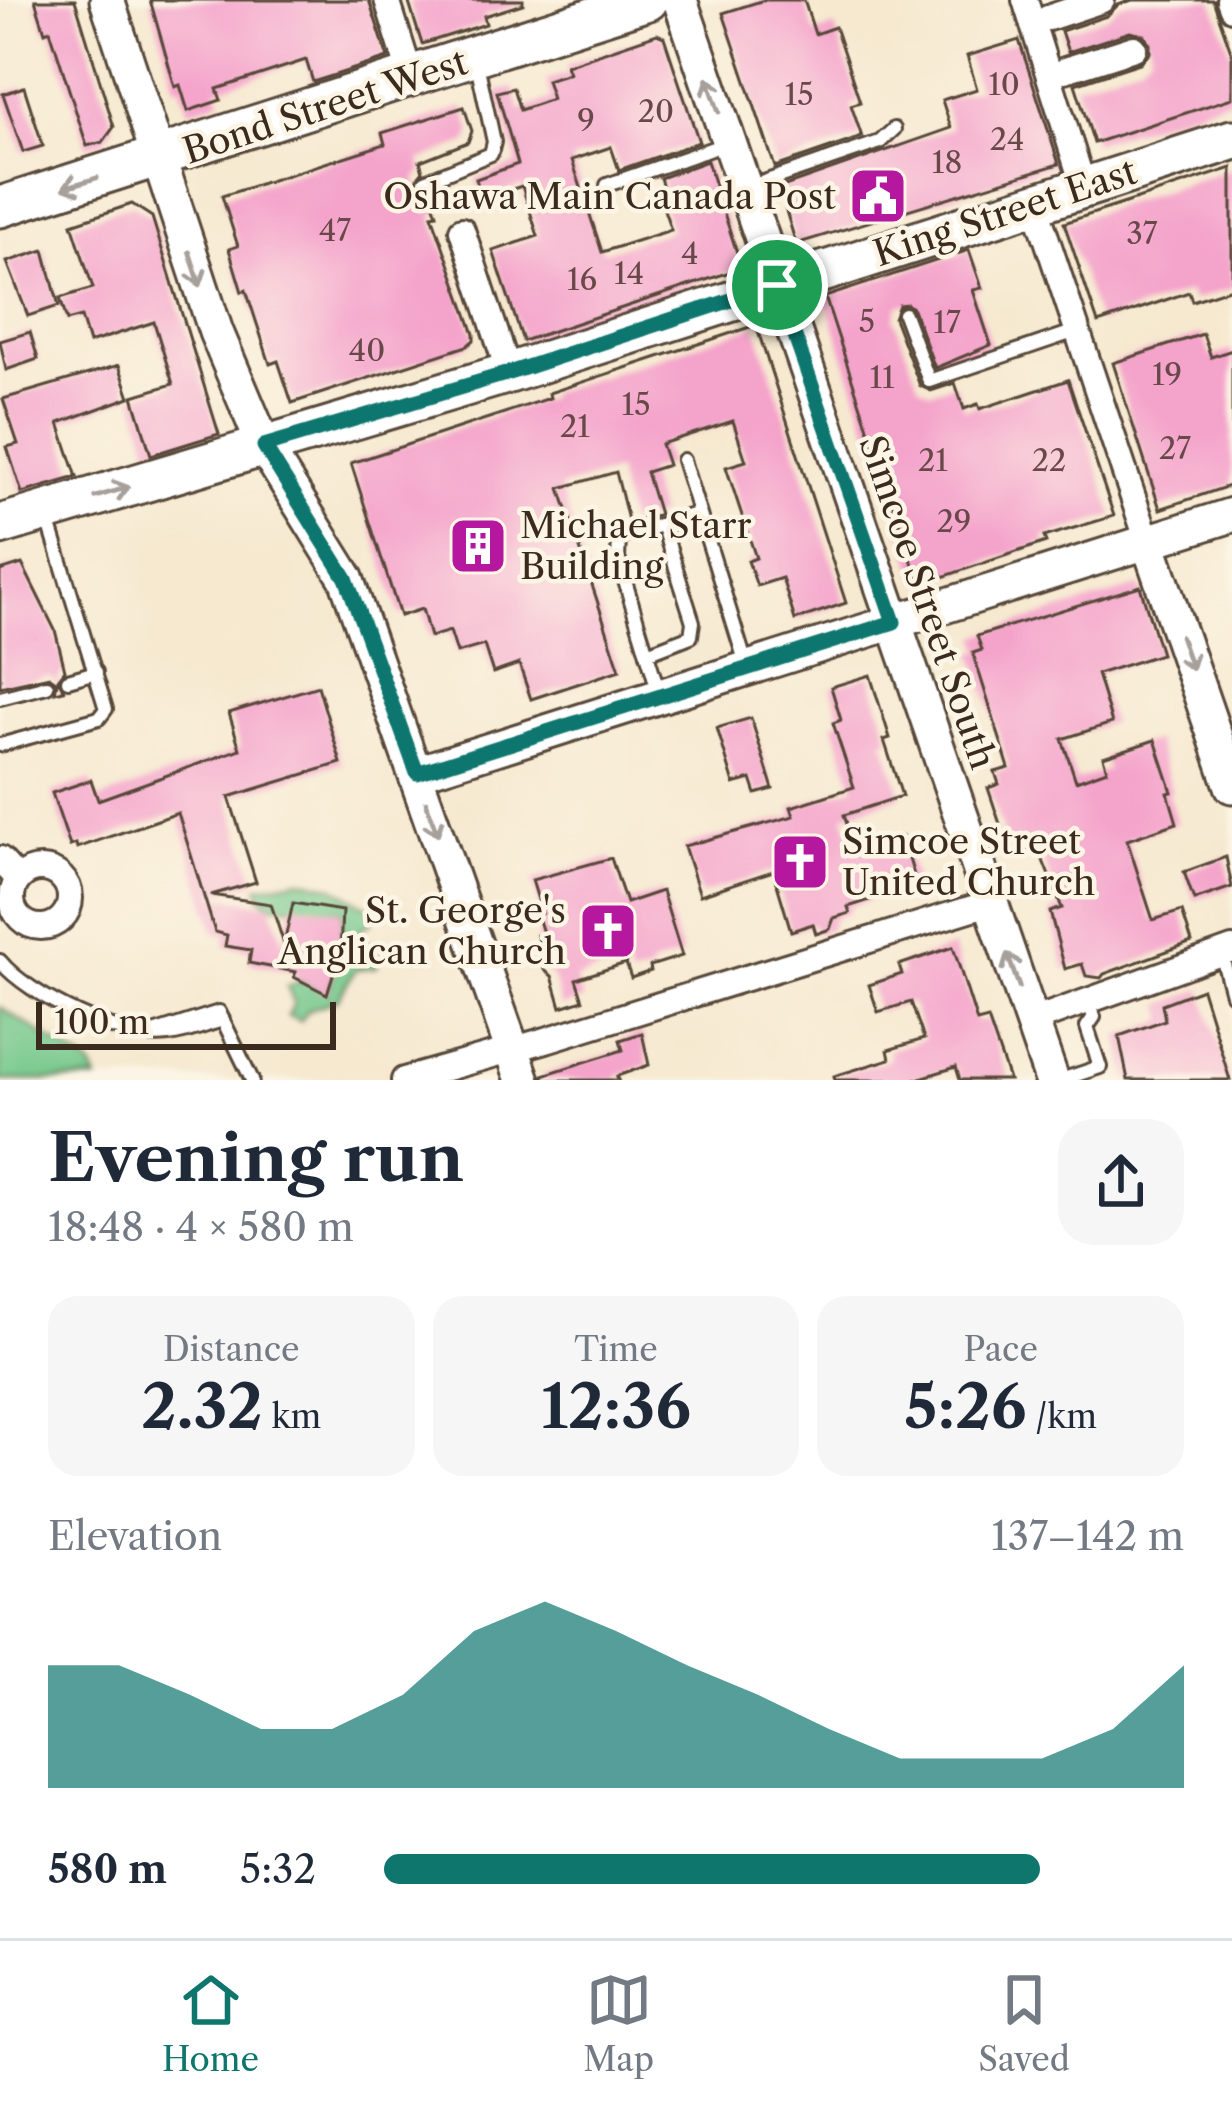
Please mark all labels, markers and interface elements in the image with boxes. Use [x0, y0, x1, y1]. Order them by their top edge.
street label: Bond Street West [177, 39, 473, 173]
house number: 10 [988, 66, 1020, 103]
house number: 15 [785, 76, 813, 113]
one-way arrow [701, 77, 722, 114]
house number: 20 [638, 93, 674, 130]
house number: 9 [577, 102, 595, 139]
house number: 24 [990, 121, 1024, 158]
house number: 18 [932, 144, 962, 181]
street label: King Street East [868, 149, 1142, 275]
public building icon: Oshawa Main Canada Post [847, 165, 909, 227]
one-way arrow [62, 173, 100, 195]
place label: Oshawa Main Canada Post [383, 174, 836, 218]
house number: 47 [319, 212, 351, 249]
house number: 37 [1126, 215, 1158, 252]
pin [726, 234, 828, 336]
house number: 4 [681, 235, 699, 272]
one-way arrow [186, 249, 208, 287]
icon: arrive [744, 252, 810, 318]
house number: 14 [614, 255, 644, 292]
house number: 16 [567, 261, 597, 298]
house number: 5 [859, 303, 875, 340]
house number: 17 [933, 304, 961, 341]
house number: 40 [349, 332, 385, 369]
house number: 19 [1152, 356, 1182, 393]
house number: 11 [869, 359, 895, 396]
house number: 15 [622, 386, 650, 423]
house number: 21 [560, 408, 590, 445]
street label: Simcoe Street South [850, 430, 1006, 774]
house number: 27 [1159, 430, 1191, 467]
house number: 21 [918, 442, 948, 479]
house number: 22 [1032, 442, 1066, 479]
one-way arrow [92, 480, 130, 502]
place label: Michael Starr Building [520, 503, 752, 588]
house number: 29 [937, 503, 971, 540]
building icon: Michael Starr Building [447, 515, 509, 577]
one-way arrow [1177, 634, 1198, 671]
one-way arrow [423, 799, 445, 837]
place label: Simcoe Street United Church [842, 819, 1095, 904]
church icon: Simcoe Street United Church [769, 831, 831, 893]
place label: St. George's Anglican Church [277, 888, 566, 973]
church icon: St. George's Anglican Church [577, 900, 639, 962]
one-way arrow [1001, 952, 1023, 989]
scale bar [36, 996, 336, 1049]
text: 100 m [54, 1002, 149, 1043]
text: Evening run [48, 1117, 464, 1198]
button: share [1058, 1119, 1184, 1245]
text: 18:48 · 4 × 580 m [48, 1203, 354, 1251]
text: Distance [163, 1329, 300, 1370]
text: Time [574, 1329, 658, 1370]
text: Pace [963, 1329, 1038, 1370]
text: 2.32 [141, 1370, 263, 1444]
text: 12:36 [541, 1370, 691, 1444]
text: 5:26 [904, 1370, 1027, 1444]
text: km [263, 1396, 321, 1437]
text: /km [1027, 1396, 1097, 1437]
text: Elevation [48, 1512, 222, 1560]
text: 137–142 m [991, 1512, 1184, 1560]
text: 580 m [48, 1845, 167, 1893]
text: 5:32 [240, 1845, 316, 1893]
tab: Home [162, 1967, 259, 2080]
tab: Map [583, 1967, 654, 2080]
tab: Saved [978, 1967, 1070, 2080]

